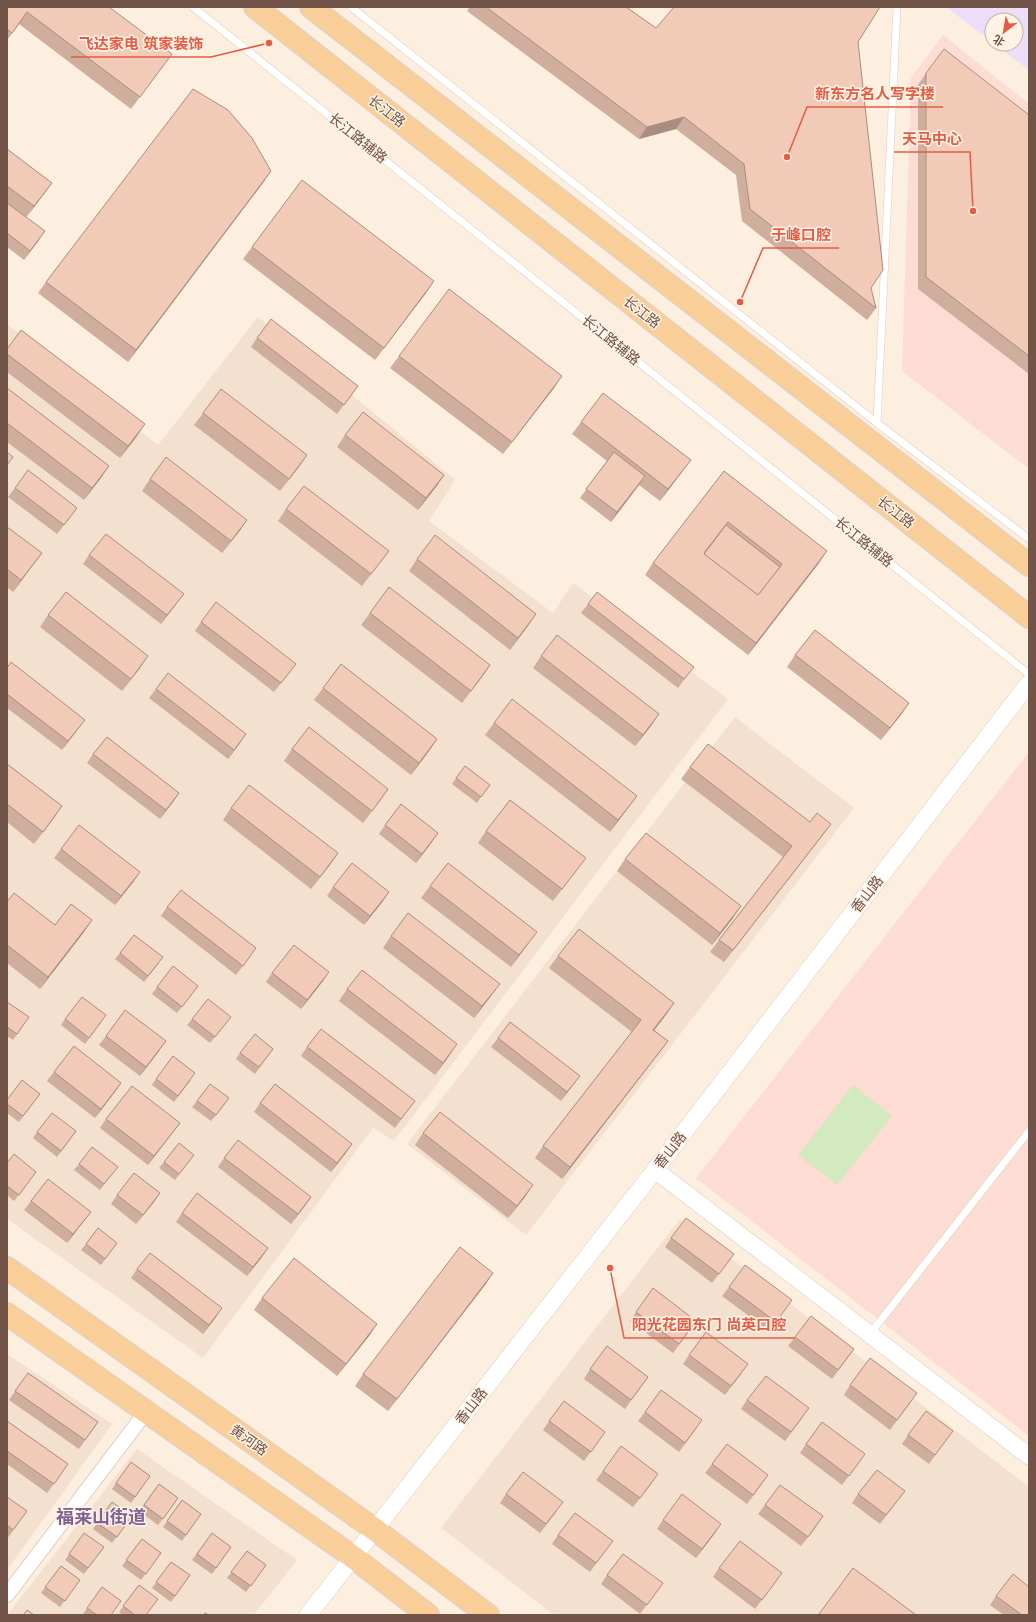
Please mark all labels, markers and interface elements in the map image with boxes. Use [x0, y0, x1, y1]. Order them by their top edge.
north arrow [984, 12, 1024, 52]
callout: 飞达家电 筑家装饰 [71, 30, 211, 57]
text: 北 [990, 31, 1008, 50]
text: 飞达家电 筑家装饰 [79, 33, 203, 55]
callout: 新东方名人写字楼 [807, 80, 943, 107]
text: 新东方名人写字楼 [815, 83, 935, 105]
street label: 长江路 [364, 90, 410, 132]
street label: 长江路辅路 [325, 108, 391, 168]
callout: 天马中心 [894, 125, 970, 152]
text: 天马中心 [902, 128, 962, 150]
callout: 于峰口腔 [763, 221, 839, 248]
text: 于峰口腔 [771, 224, 831, 246]
street label: 长江路 [619, 291, 665, 333]
street label: 长江路辅路 [578, 310, 644, 370]
street label: 长江路 [873, 491, 919, 533]
street label: 长江路辅路 [831, 512, 897, 572]
street label: 香山路 [846, 871, 888, 917]
street label: 香山路 [649, 1127, 691, 1173]
callout: 阳光花园东门 尚英口腔 [624, 1311, 795, 1338]
text: 阳光花园东门 尚英口腔 [632, 1314, 786, 1336]
street label: 香山路 [450, 1383, 492, 1429]
street label: 黄河路 [226, 1420, 272, 1460]
district label: 福莱山街道 [56, 1504, 146, 1530]

